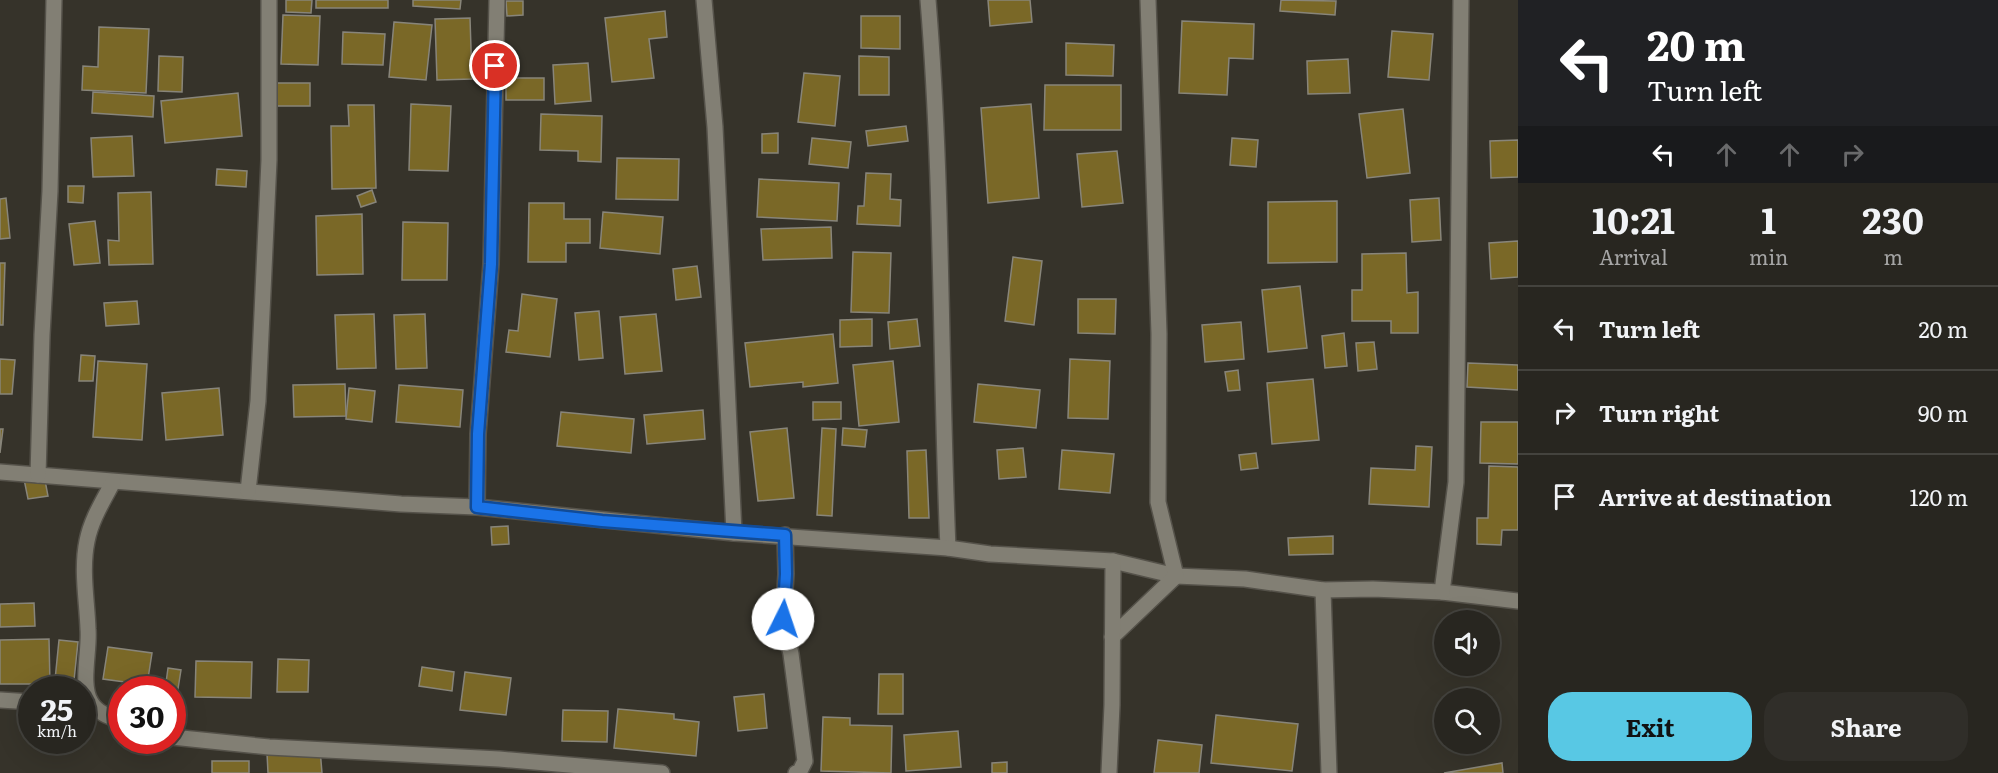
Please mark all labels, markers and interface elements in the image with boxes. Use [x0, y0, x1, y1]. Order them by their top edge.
text: 20 m [1647, 12, 1746, 74]
icon: left [1548, 24, 1626, 102]
pin [469, 40, 520, 91]
icon: arrive [478, 49, 511, 82]
text: Turn left [1647, 69, 1762, 109]
icon: left [1647, 138, 1680, 171]
icon: ahead [1710, 138, 1743, 171]
icon: ahead [1773, 138, 1806, 171]
icon: right [1836, 138, 1869, 171]
text: 10:21 [1592, 192, 1675, 245]
text: 1 [1761, 192, 1776, 245]
text: 230 [1862, 192, 1924, 245]
text: Arrival [1599, 241, 1668, 271]
text: min [1749, 241, 1788, 271]
text: m [1883, 241, 1903, 271]
icon: left [1548, 312, 1581, 345]
text: Turn left [1599, 312, 1700, 345]
text: 20 m [1918, 312, 1968, 345]
icon: right [1548, 396, 1581, 429]
text: Turn right [1599, 396, 1719, 429]
text: 90 m [1918, 396, 1968, 429]
icon: arrive [1548, 480, 1581, 513]
text: Arrive at destination [1599, 480, 1832, 513]
text: 120 m [1909, 480, 1968, 513]
position arrow [751, 587, 815, 651]
map controls [1434, 610, 1500, 754]
button: sound [1434, 610, 1500, 676]
speed limit sign: 30 [108, 676, 186, 754]
text: 25 [41, 686, 73, 730]
button: search [1434, 688, 1500, 754]
button: Exit [1548, 692, 1752, 761]
button: Share [1764, 692, 1968, 761]
text: km/h [37, 719, 77, 742]

